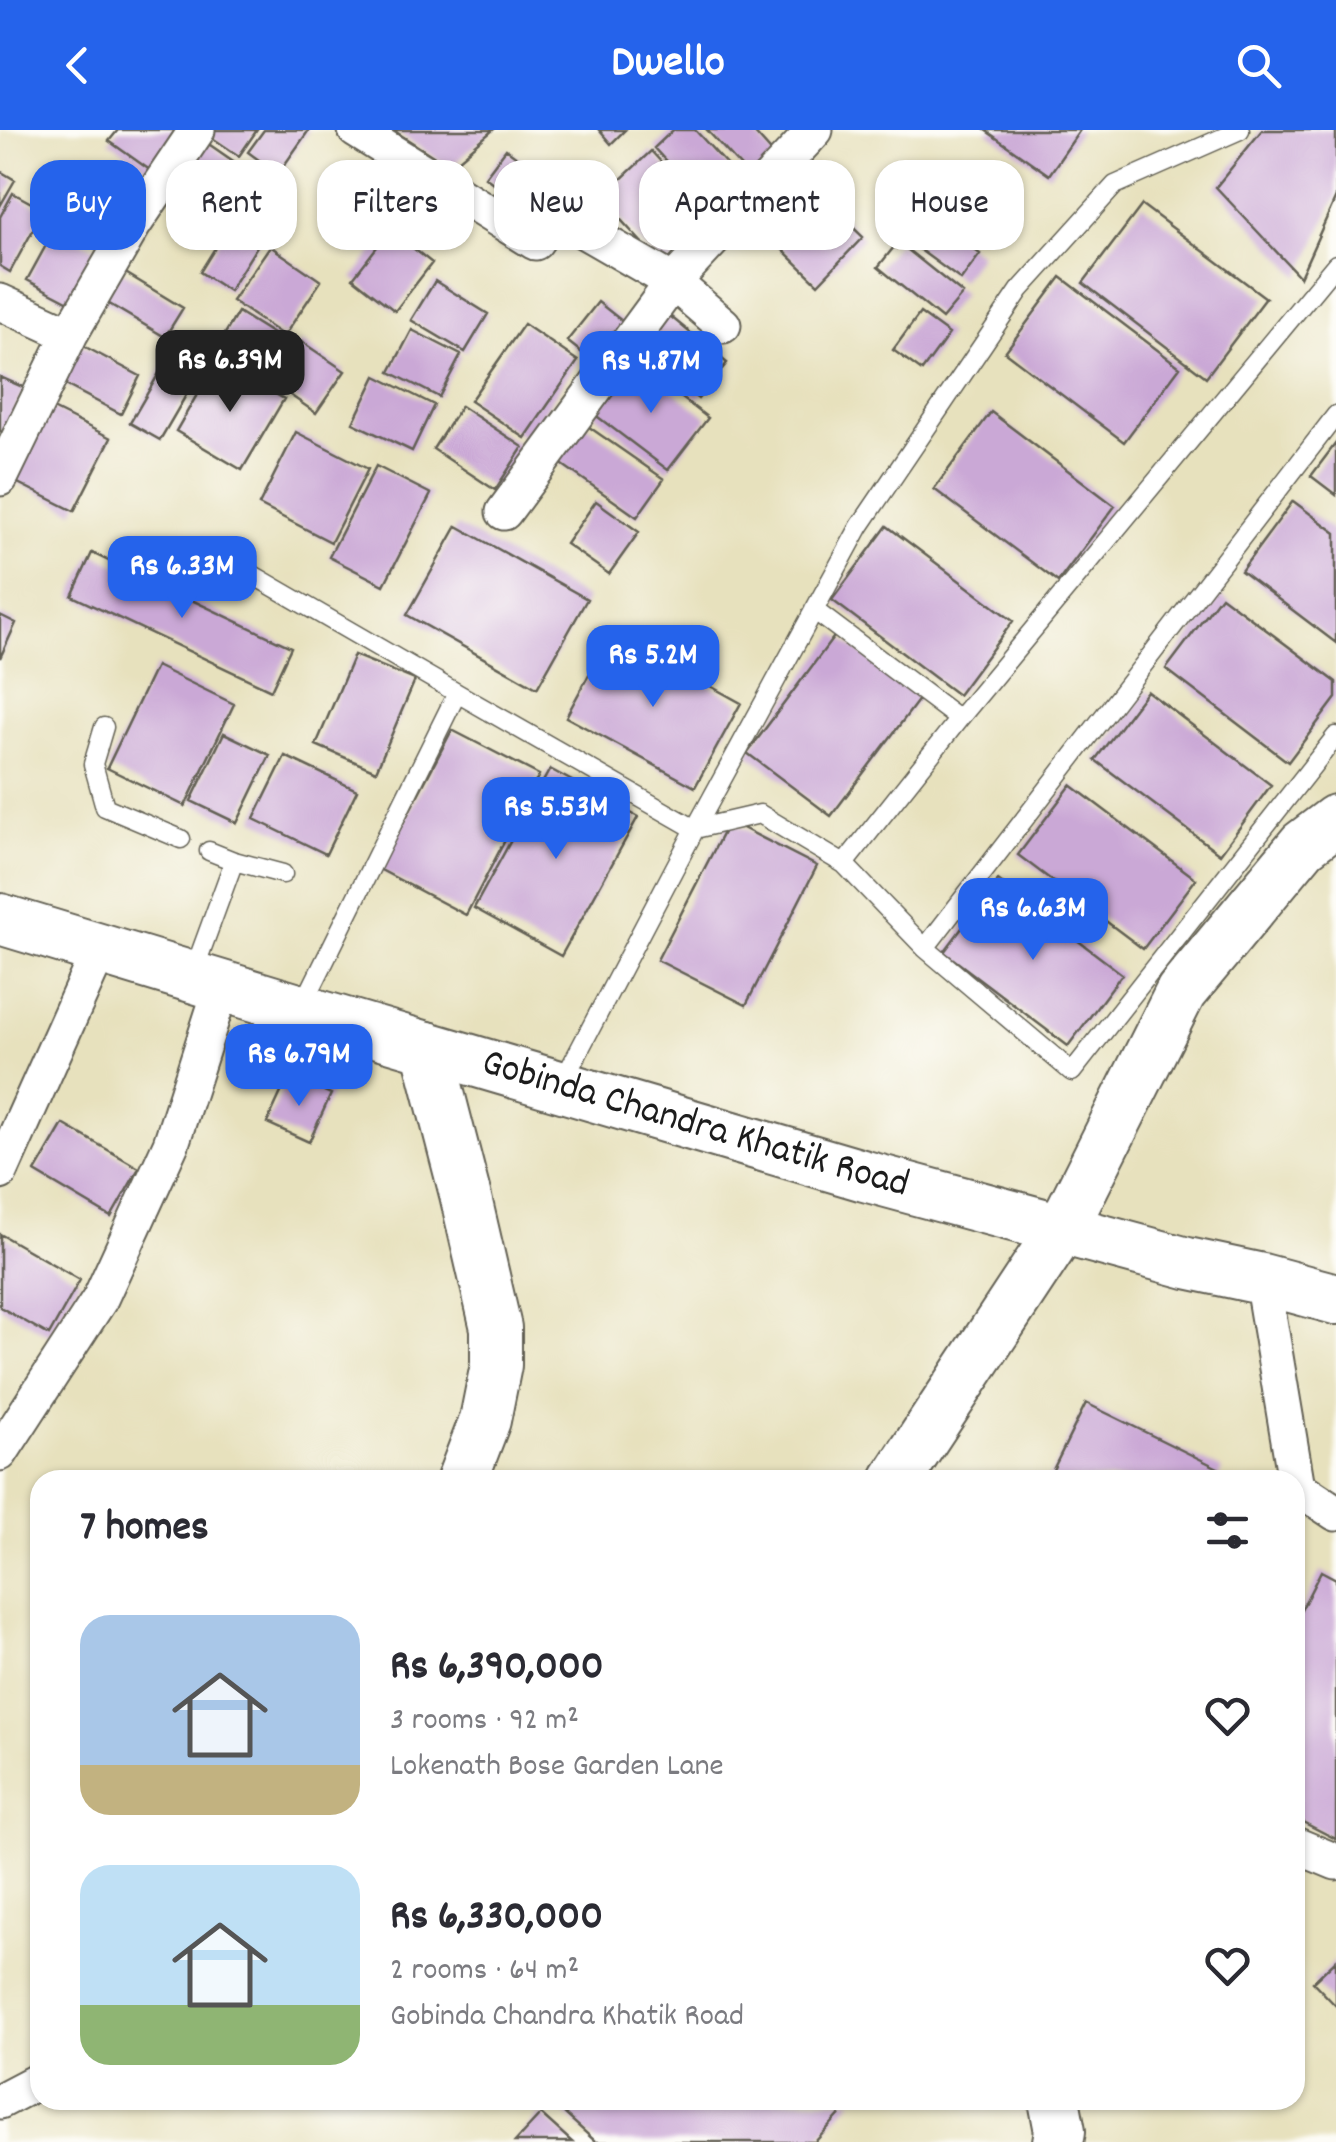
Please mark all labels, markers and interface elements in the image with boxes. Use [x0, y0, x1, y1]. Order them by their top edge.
text: Dwello [611, 33, 725, 97]
icon: back [50, 38, 105, 93]
icon: search [1231, 38, 1286, 93]
chip: Buy [30, 160, 146, 250]
chip: Rent [166, 160, 297, 250]
chip: Filters [317, 160, 474, 250]
chip: New [494, 160, 619, 250]
chip: Apartment [639, 160, 855, 250]
chip: House [875, 160, 1024, 250]
pin: Rs 6.39M [127, 330, 333, 415]
pin: Rs 4.87M [548, 331, 754, 416]
text: Rs 6.39M [178, 339, 283, 385]
text: Rs 4.87M [602, 340, 700, 386]
pin: Rs 6.33M [79, 536, 285, 621]
text: Rs 6.33M [130, 545, 234, 591]
pin: Rs 5.2M [561, 625, 745, 710]
text: Rs 5.2M [608, 634, 698, 680]
pin: Rs 5.53M [453, 777, 659, 862]
text: Rs 5.53M [504, 786, 608, 832]
pin: Rs 6.63M [930, 878, 1136, 963]
text: Rs 6.63M [980, 887, 1086, 933]
pin: Rs 6.79M [196, 1024, 402, 1109]
text: Rs 6.79M [247, 1033, 351, 1079]
street label: Gobinda Chandra Khatik Road [474, 1036, 915, 1215]
text: 7 homes [80, 1500, 209, 1560]
icon: filters [1200, 1503, 1255, 1558]
text: Rs 6,390,000 [390, 1639, 604, 1699]
icon: home [160, 1655, 280, 1775]
icon: heart [1200, 1688, 1255, 1743]
text: 3 rooms · 92 m² [390, 1699, 579, 1745]
text: Lokenath Bose Garden Lane [390, 1745, 724, 1791]
text: Rs 6,330,000 [390, 1889, 603, 1949]
icon: home [160, 1905, 280, 2025]
icon: heart [1200, 1938, 1255, 1993]
text: 2 rooms · 64 m² [390, 1949, 579, 1995]
text: Gobinda Chandra Khatik Road [390, 1995, 744, 2041]

